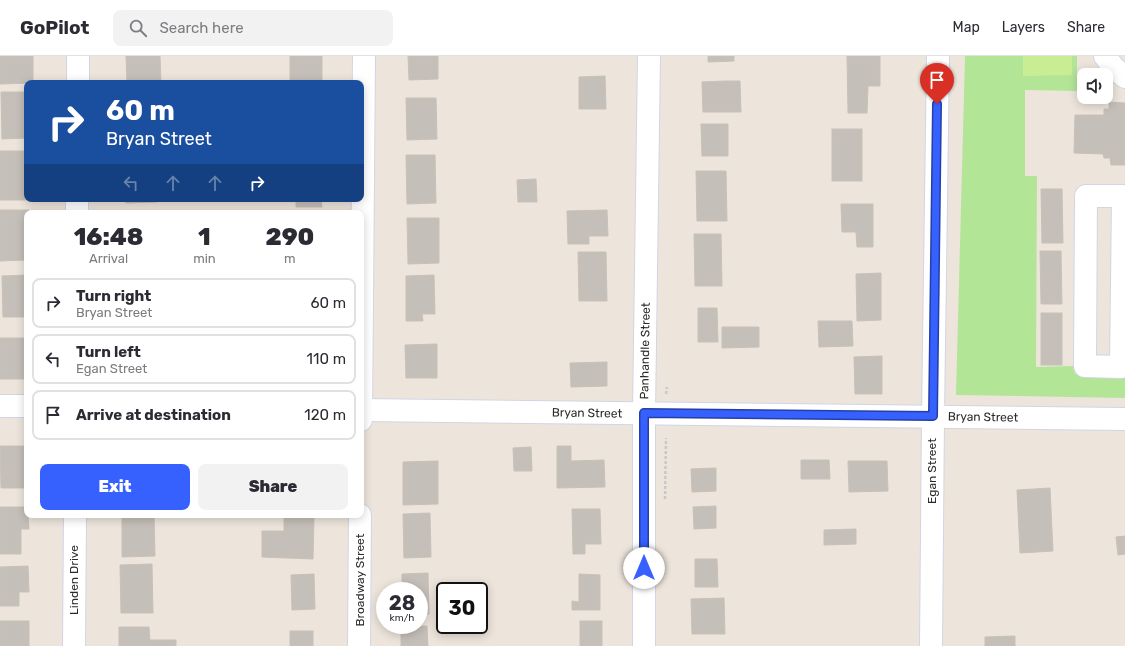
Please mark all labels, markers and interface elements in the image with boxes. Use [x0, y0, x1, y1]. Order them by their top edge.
search box [113, 10, 393, 46]
text: GoPilot [20, 16, 89, 39]
icon: search [127, 17, 149, 39]
text: Search here [159, 19, 244, 37]
text: Map [953, 19, 980, 36]
text: Layers [1002, 19, 1045, 36]
text: Share [1067, 19, 1105, 36]
pin [920, 63, 954, 104]
map controls [1077, 68, 1113, 104]
button: sound [1077, 68, 1113, 104]
icon: arrive [926, 69, 948, 91]
text: 60 m [106, 94, 175, 127]
icon: right [40, 96, 92, 148]
text: Bryan Street [106, 128, 212, 150]
icon: left [120, 172, 142, 194]
icon: ahead [162, 172, 184, 194]
icon: ahead [204, 172, 226, 194]
icon: right [246, 172, 268, 194]
text: 16:48 [74, 223, 143, 251]
text: 1 [198, 223, 211, 251]
text: 290 [265, 223, 314, 251]
text: Arrival [89, 251, 128, 266]
text: min [193, 251, 216, 266]
text: m [284, 251, 296, 266]
text: Turn right [76, 287, 151, 305]
icon: right [42, 292, 64, 314]
text: 60 m [310, 294, 346, 312]
street label: Panhandle Street [637, 302, 653, 400]
text: Bryan Street [76, 305, 152, 320]
text: Turn left [76, 343, 141, 361]
icon: left [42, 348, 64, 370]
text: 110 m [307, 350, 346, 368]
text: Egan Street [76, 361, 147, 376]
icon: arrive [42, 404, 64, 426]
street label: Bryan Street [552, 405, 623, 421]
text: Arrive at destination [76, 406, 231, 424]
text: 120 m [304, 406, 346, 424]
street label: Bryan Street [948, 409, 1019, 425]
street label: Egan Street [925, 438, 939, 504]
button: Exit [40, 464, 190, 510]
button: Share [198, 464, 348, 510]
street label: Broadway Street [353, 533, 367, 626]
street label: Linden Drive [67, 545, 81, 615]
position arrow [623, 547, 665, 589]
speed limit sign: 30 [436, 582, 488, 634]
text: 28 [389, 591, 415, 615]
text: km/h [390, 612, 414, 624]

